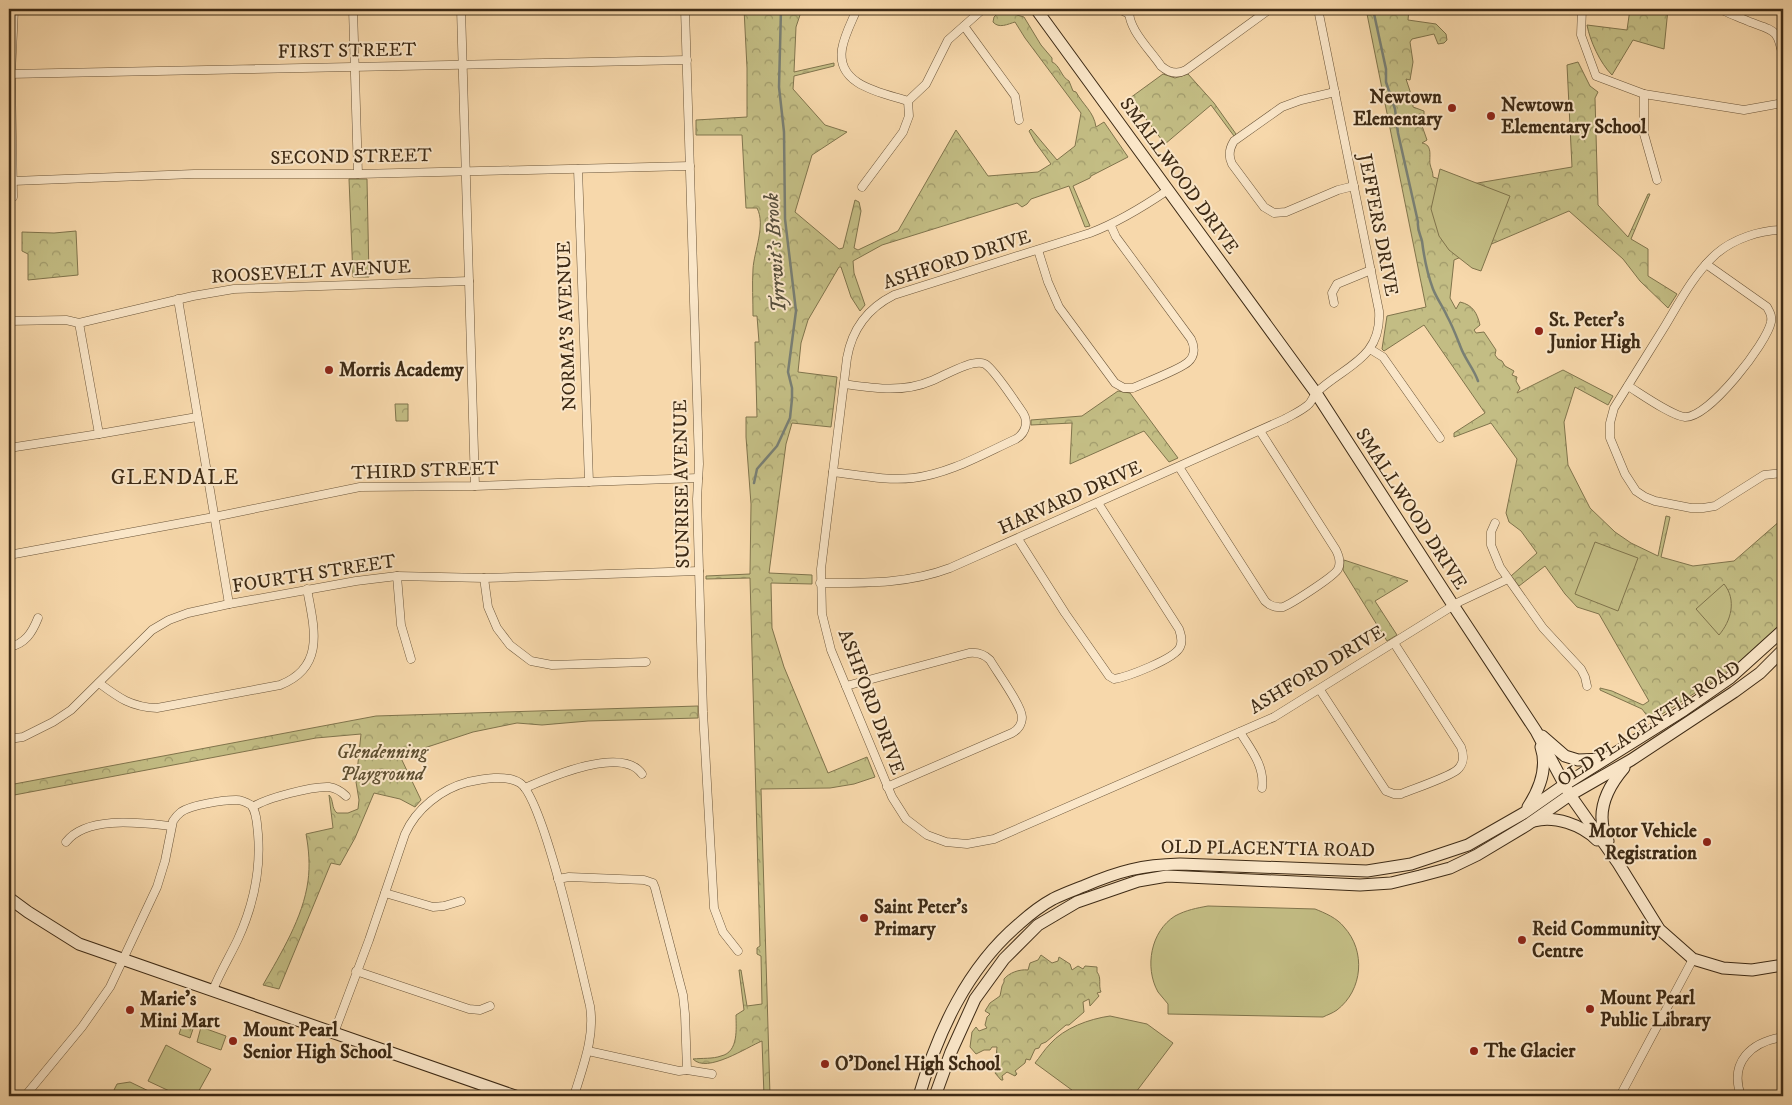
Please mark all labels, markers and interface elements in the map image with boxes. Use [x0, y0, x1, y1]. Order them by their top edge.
street label: FIRST STREET [277, 38, 417, 64]
place label: Newtown Elementary [1353, 86, 1443, 131]
street label: SMALLWOOD DRIVE [1114, 93, 1244, 259]
place label: Newtown Elementary School [1501, 94, 1647, 139]
marker: Newtown Elementary [1446, 102, 1458, 114]
marker: Newtown Elementary School [1485, 110, 1497, 122]
street label: SECOND STREET [270, 144, 432, 170]
street label: JEFFERS DRIVE [1353, 150, 1403, 298]
water label: Tyrrwit's Brook [759, 192, 793, 314]
street label: ASHFORD DRIVE [880, 225, 1034, 295]
street label: NORMA'S AVENUE [553, 241, 581, 411]
street label: ROOSEVELT AVENUE [211, 255, 411, 289]
place label: St. Peter's Junior High [1547, 309, 1642, 354]
marker: St. Peter's Junior High [1533, 325, 1545, 337]
place label: Morris Academy [339, 359, 465, 382]
marker: Morris Academy [323, 364, 335, 376]
street label: SUNRISE AVENUE [669, 399, 695, 569]
street label: SMALLWOOD DRIVE [1350, 424, 1472, 594]
street label: HARVARD DRIVE [995, 456, 1145, 540]
street label: THIRD STREET [351, 457, 500, 485]
district label: GLENDALE [111, 465, 239, 491]
street label: FOURTH STREET [231, 550, 398, 598]
street label: ASHFORD DRIVE [1245, 621, 1389, 719]
street label: ASHFORD DRIVE [833, 626, 909, 778]
street label: OLD PLACENTIA ROAD [1553, 656, 1745, 792]
park label: Glendenning Playground [337, 741, 429, 786]
place label: Motor Vehicle Registration [1589, 820, 1698, 865]
street label: OLD PLACENTIA ROAD [1161, 836, 1375, 862]
marker: Motor Vehicle Registration [1701, 836, 1713, 848]
place label: Saint Peter's Primary [874, 896, 968, 941]
marker: Saint Peter's Primary [858, 912, 870, 924]
place label: Reid Community Centre [1532, 918, 1661, 963]
marker: Reid Community Centre [1516, 934, 1528, 946]
place label: Mount Pearl Public Library [1600, 987, 1712, 1032]
place label: Marie's Mini Mart [140, 988, 221, 1033]
marker: Mount Pearl Public Library [1584, 1003, 1596, 1015]
marker: Marie's Mini Mart [124, 1004, 136, 1016]
place label: Mount Pearl Senior High School [243, 1019, 393, 1064]
marker: Mount Pearl Senior High School [227, 1035, 239, 1047]
place label: The Glacier [1483, 1040, 1576, 1063]
marker: The Glacier [1468, 1045, 1480, 1057]
place label: O’Donel High School [835, 1053, 1001, 1076]
marker: O’Donel High School [819, 1058, 831, 1070]

